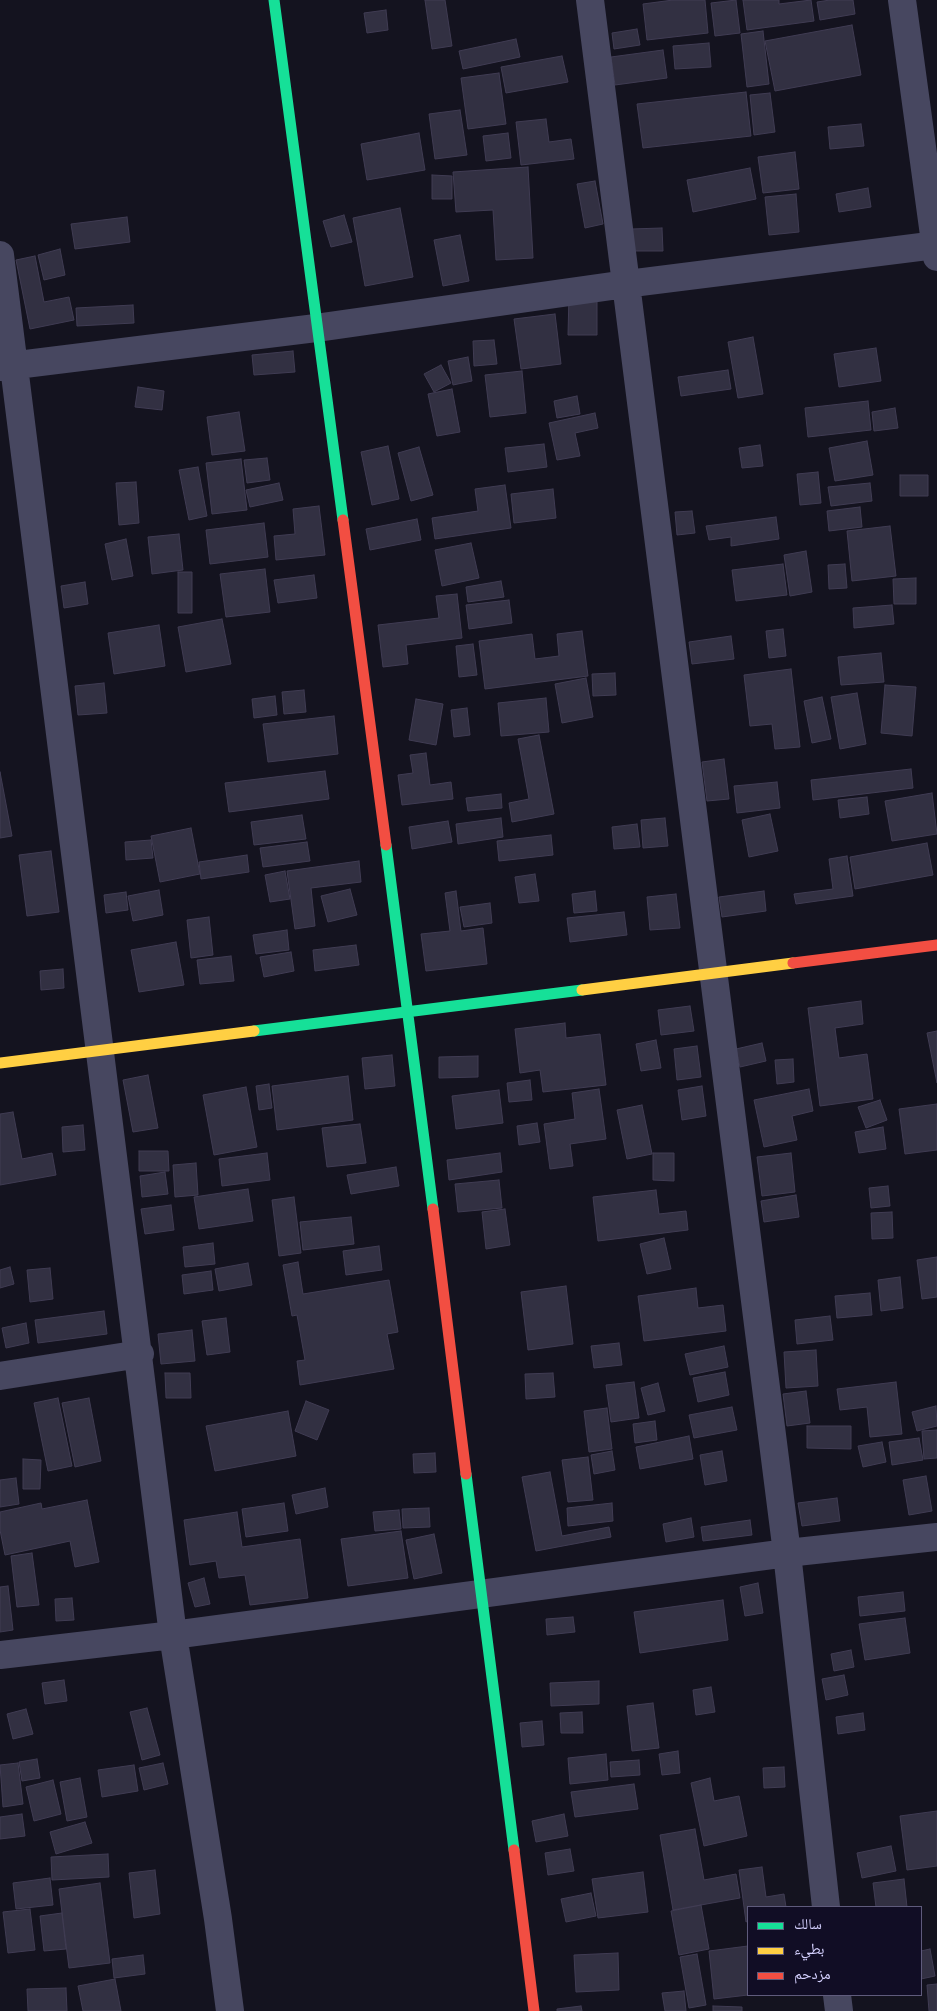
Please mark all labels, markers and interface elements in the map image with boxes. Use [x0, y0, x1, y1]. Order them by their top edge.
legend [747, 1906, 922, 1996]
text: سالك [794, 1915, 822, 1933]
text: بطيء [794, 1940, 824, 1958]
text: مزدحم [794, 1965, 831, 1983]

